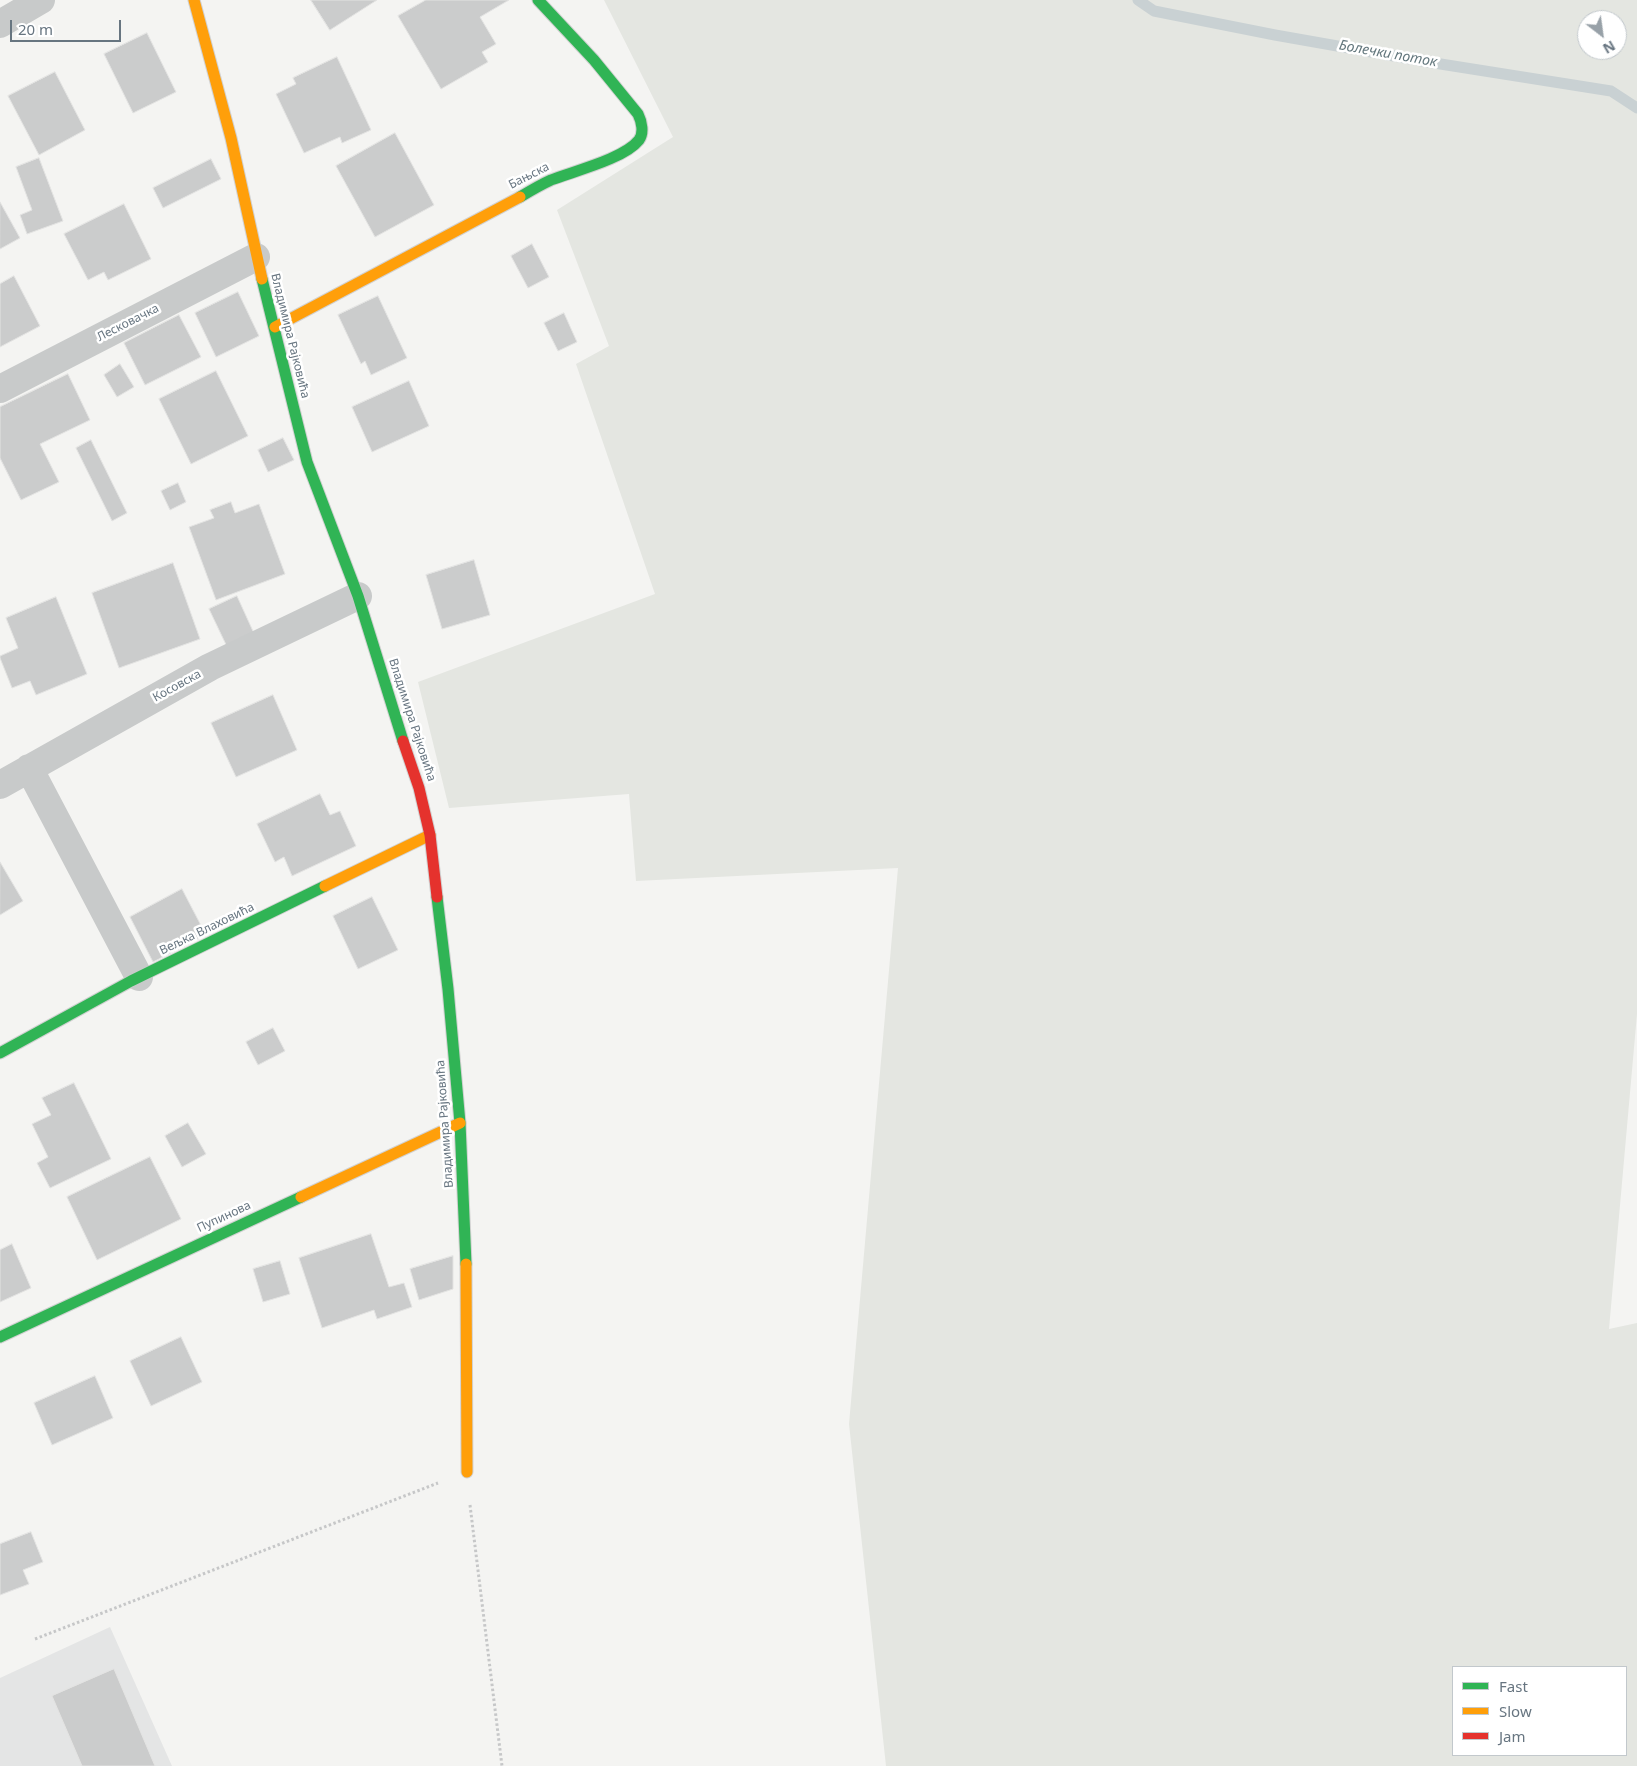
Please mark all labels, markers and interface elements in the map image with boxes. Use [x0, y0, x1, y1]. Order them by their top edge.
scale bar [12, 10, 124, 42]
north arrow [1577, 10, 1627, 60]
text: 20 m [18, 19, 53, 39]
text: N [1600, 36, 1619, 59]
water label: Болечки поток [1338, 37, 1438, 71]
street label: Бањска [506, 160, 552, 192]
street label: Владимира Рајковића [267, 272, 313, 400]
street label: Лесковачка [95, 301, 161, 345]
street label: Владимира Рајковића [385, 657, 439, 783]
street label: Косовска [150, 667, 204, 705]
street label: Вељка Влаховића [157, 900, 257, 958]
street label: Владимира Рајковића [433, 1060, 457, 1188]
street label: Пупинова [195, 1198, 253, 1236]
legend [1452, 1666, 1627, 1756]
text: Fast [1499, 1676, 1528, 1696]
text: Slow [1499, 1701, 1532, 1721]
text: Jam [1499, 1726, 1526, 1746]

